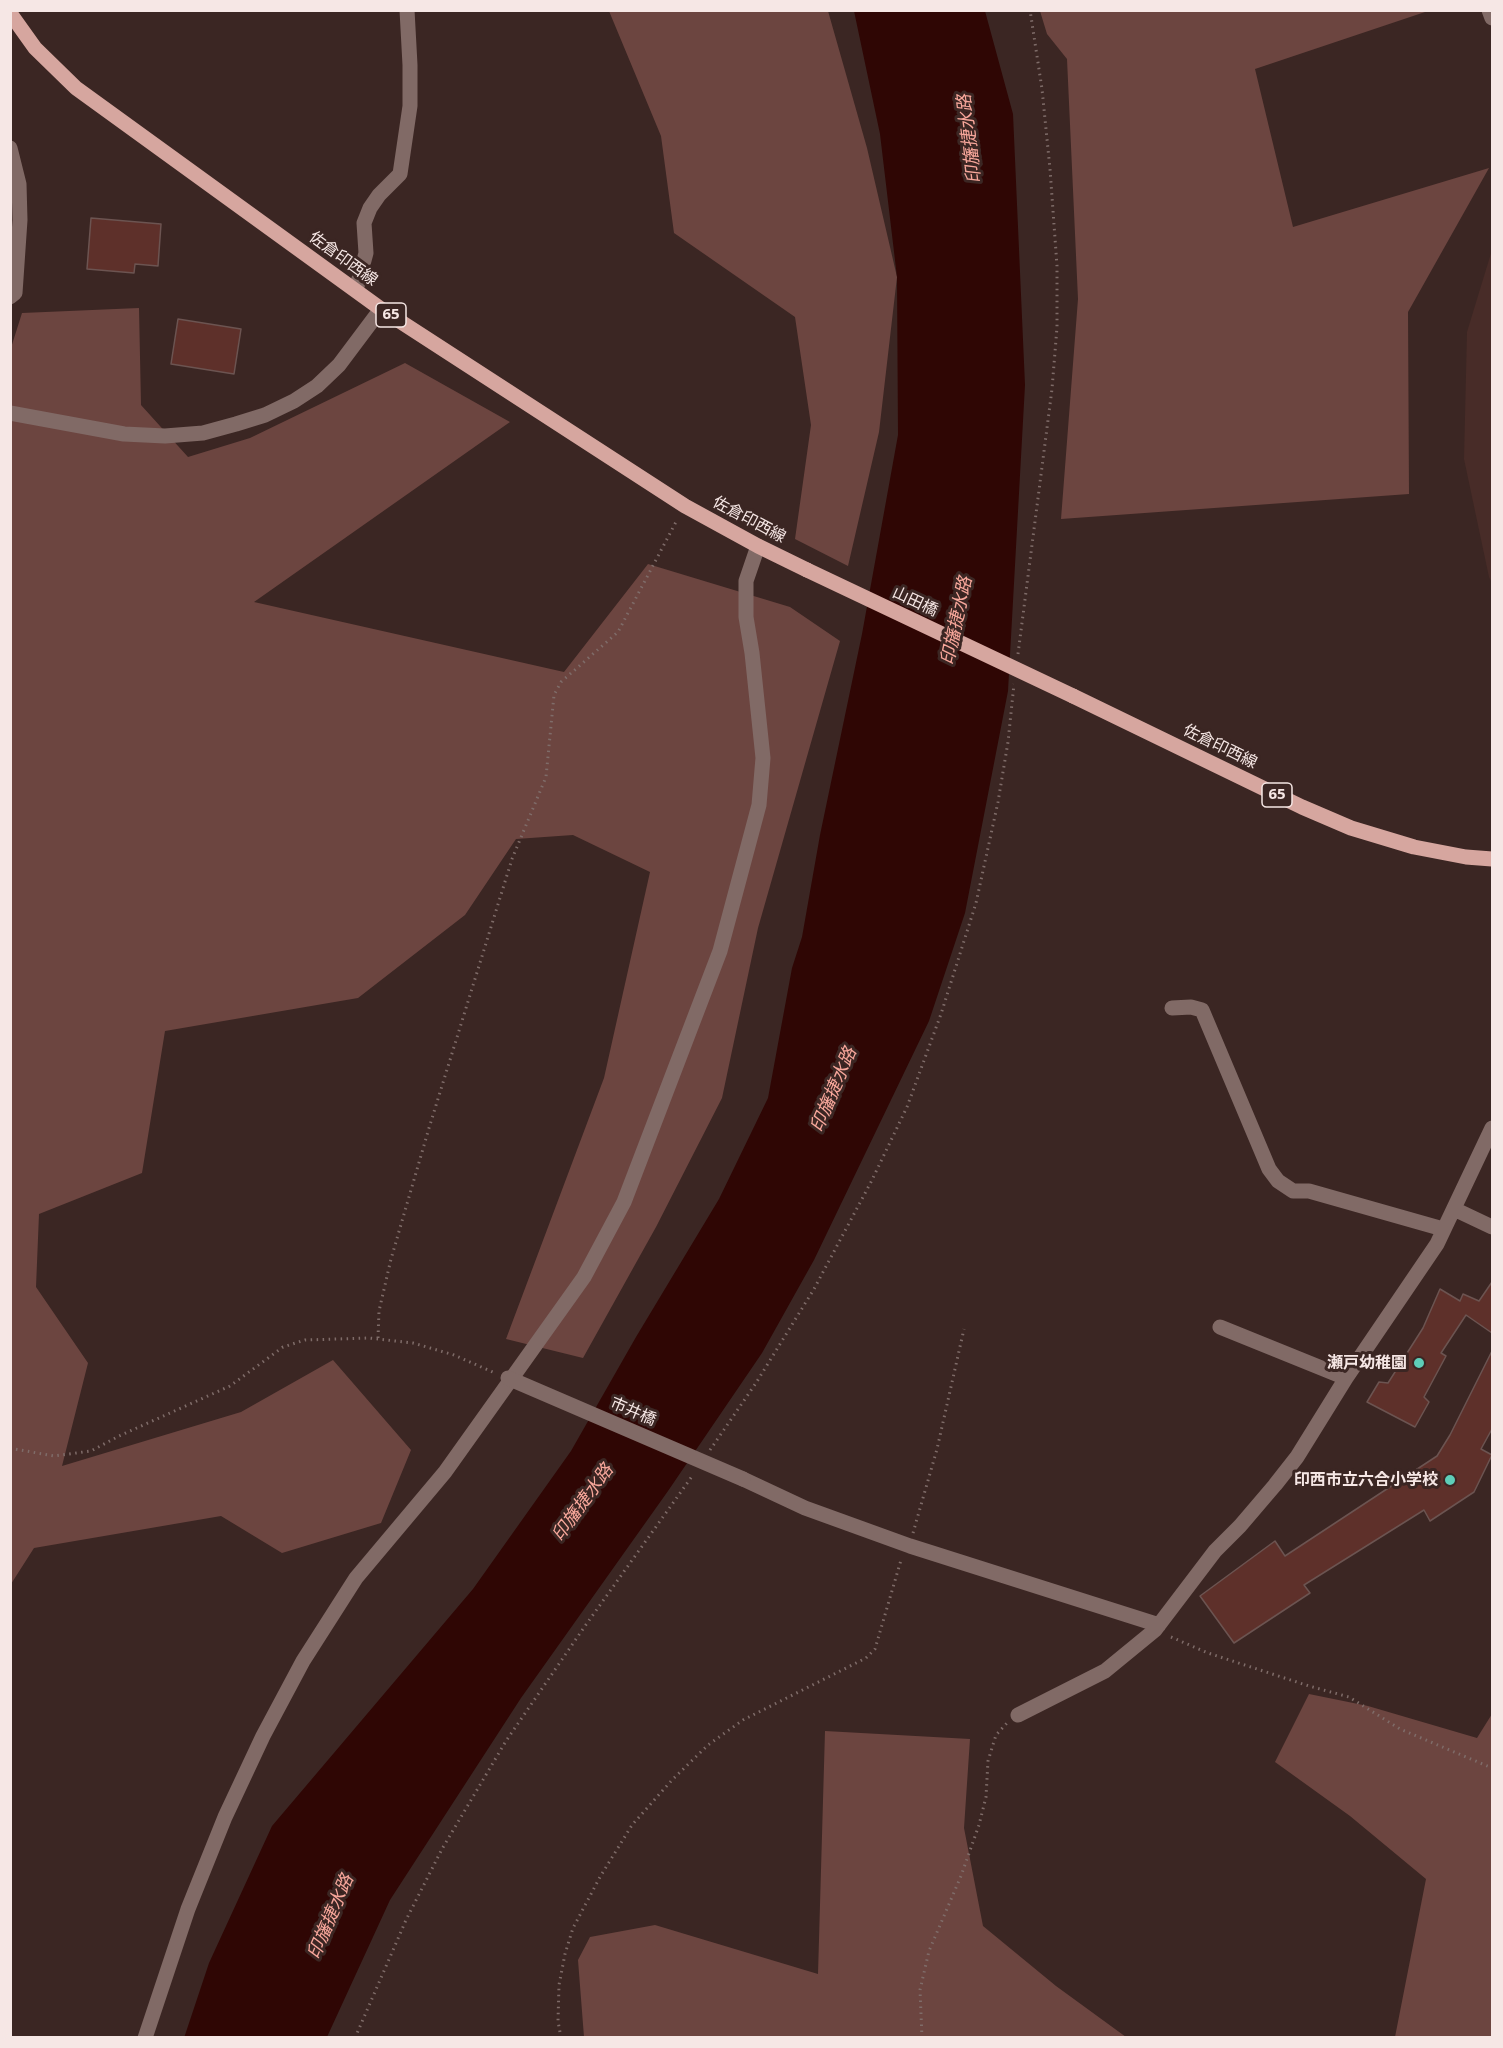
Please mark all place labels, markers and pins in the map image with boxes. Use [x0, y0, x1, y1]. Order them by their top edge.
place label: 瀬戸幼稚園 [1327, 1353, 1407, 1373]
marker: 瀬戸幼稚園 [1412, 1356, 1426, 1370]
place label: 印西市立六合小学校 [1294, 1470, 1438, 1490]
marker: 印西市立六合小学校 [1443, 1473, 1457, 1487]

